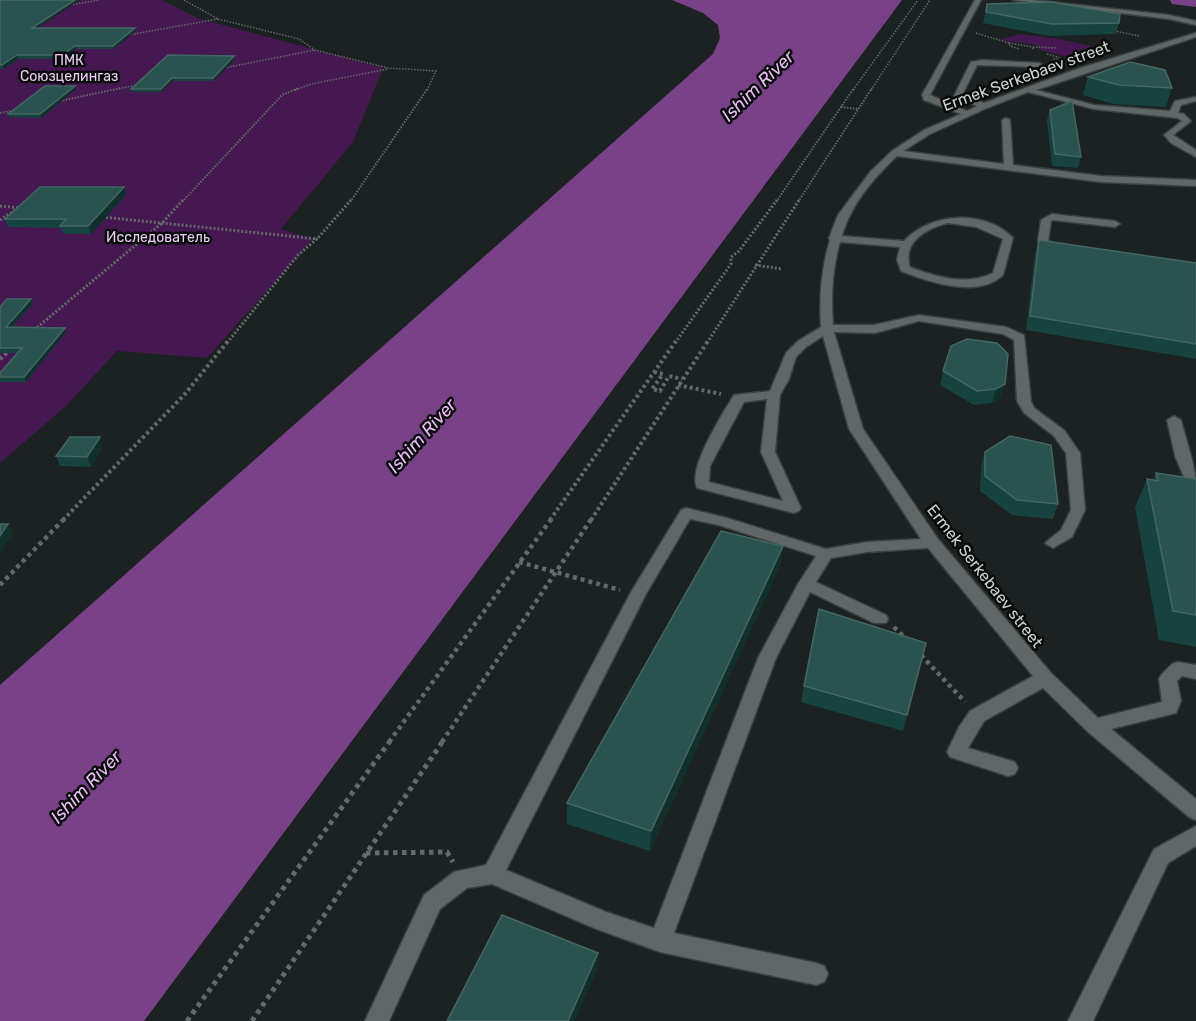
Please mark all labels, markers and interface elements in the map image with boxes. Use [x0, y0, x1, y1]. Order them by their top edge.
street label: Ermek Serkebaev street [940, 37, 1112, 115]
water label: Ishim River [717, 45, 800, 126]
park label: ПМК Союзцелингаз [20, 52, 118, 85]
park label: Исследователь [106, 229, 210, 246]
water label: Ishim River [383, 393, 462, 478]
street label: Ermek Serkebaev street [923, 501, 1047, 651]
water label: Ishim River [46, 745, 127, 828]

